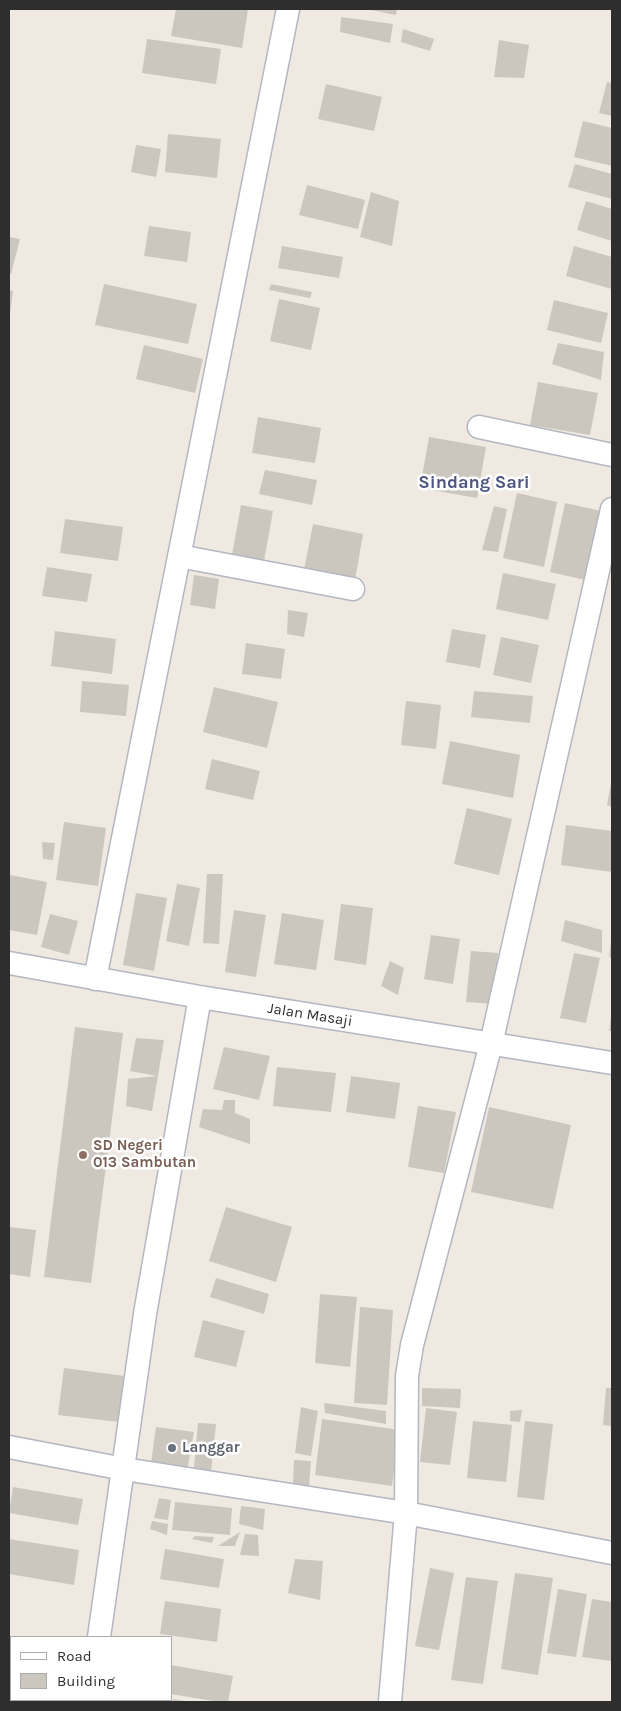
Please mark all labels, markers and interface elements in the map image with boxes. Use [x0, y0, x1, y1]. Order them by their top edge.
district label: Sindang Sari [418, 472, 530, 494]
street label: Jalan Masaji [266, 999, 354, 1031]
place label: SD Negeri 013 Sambutan [93, 1137, 196, 1172]
marker: SD Negeri 013 Sambutan [77, 1149, 89, 1161]
place label: Langgar [182, 1439, 240, 1457]
marker: Langgar [166, 1442, 178, 1454]
legend [10, 1636, 172, 1701]
text: Road [57, 1647, 92, 1665]
text: Building [57, 1672, 115, 1690]

